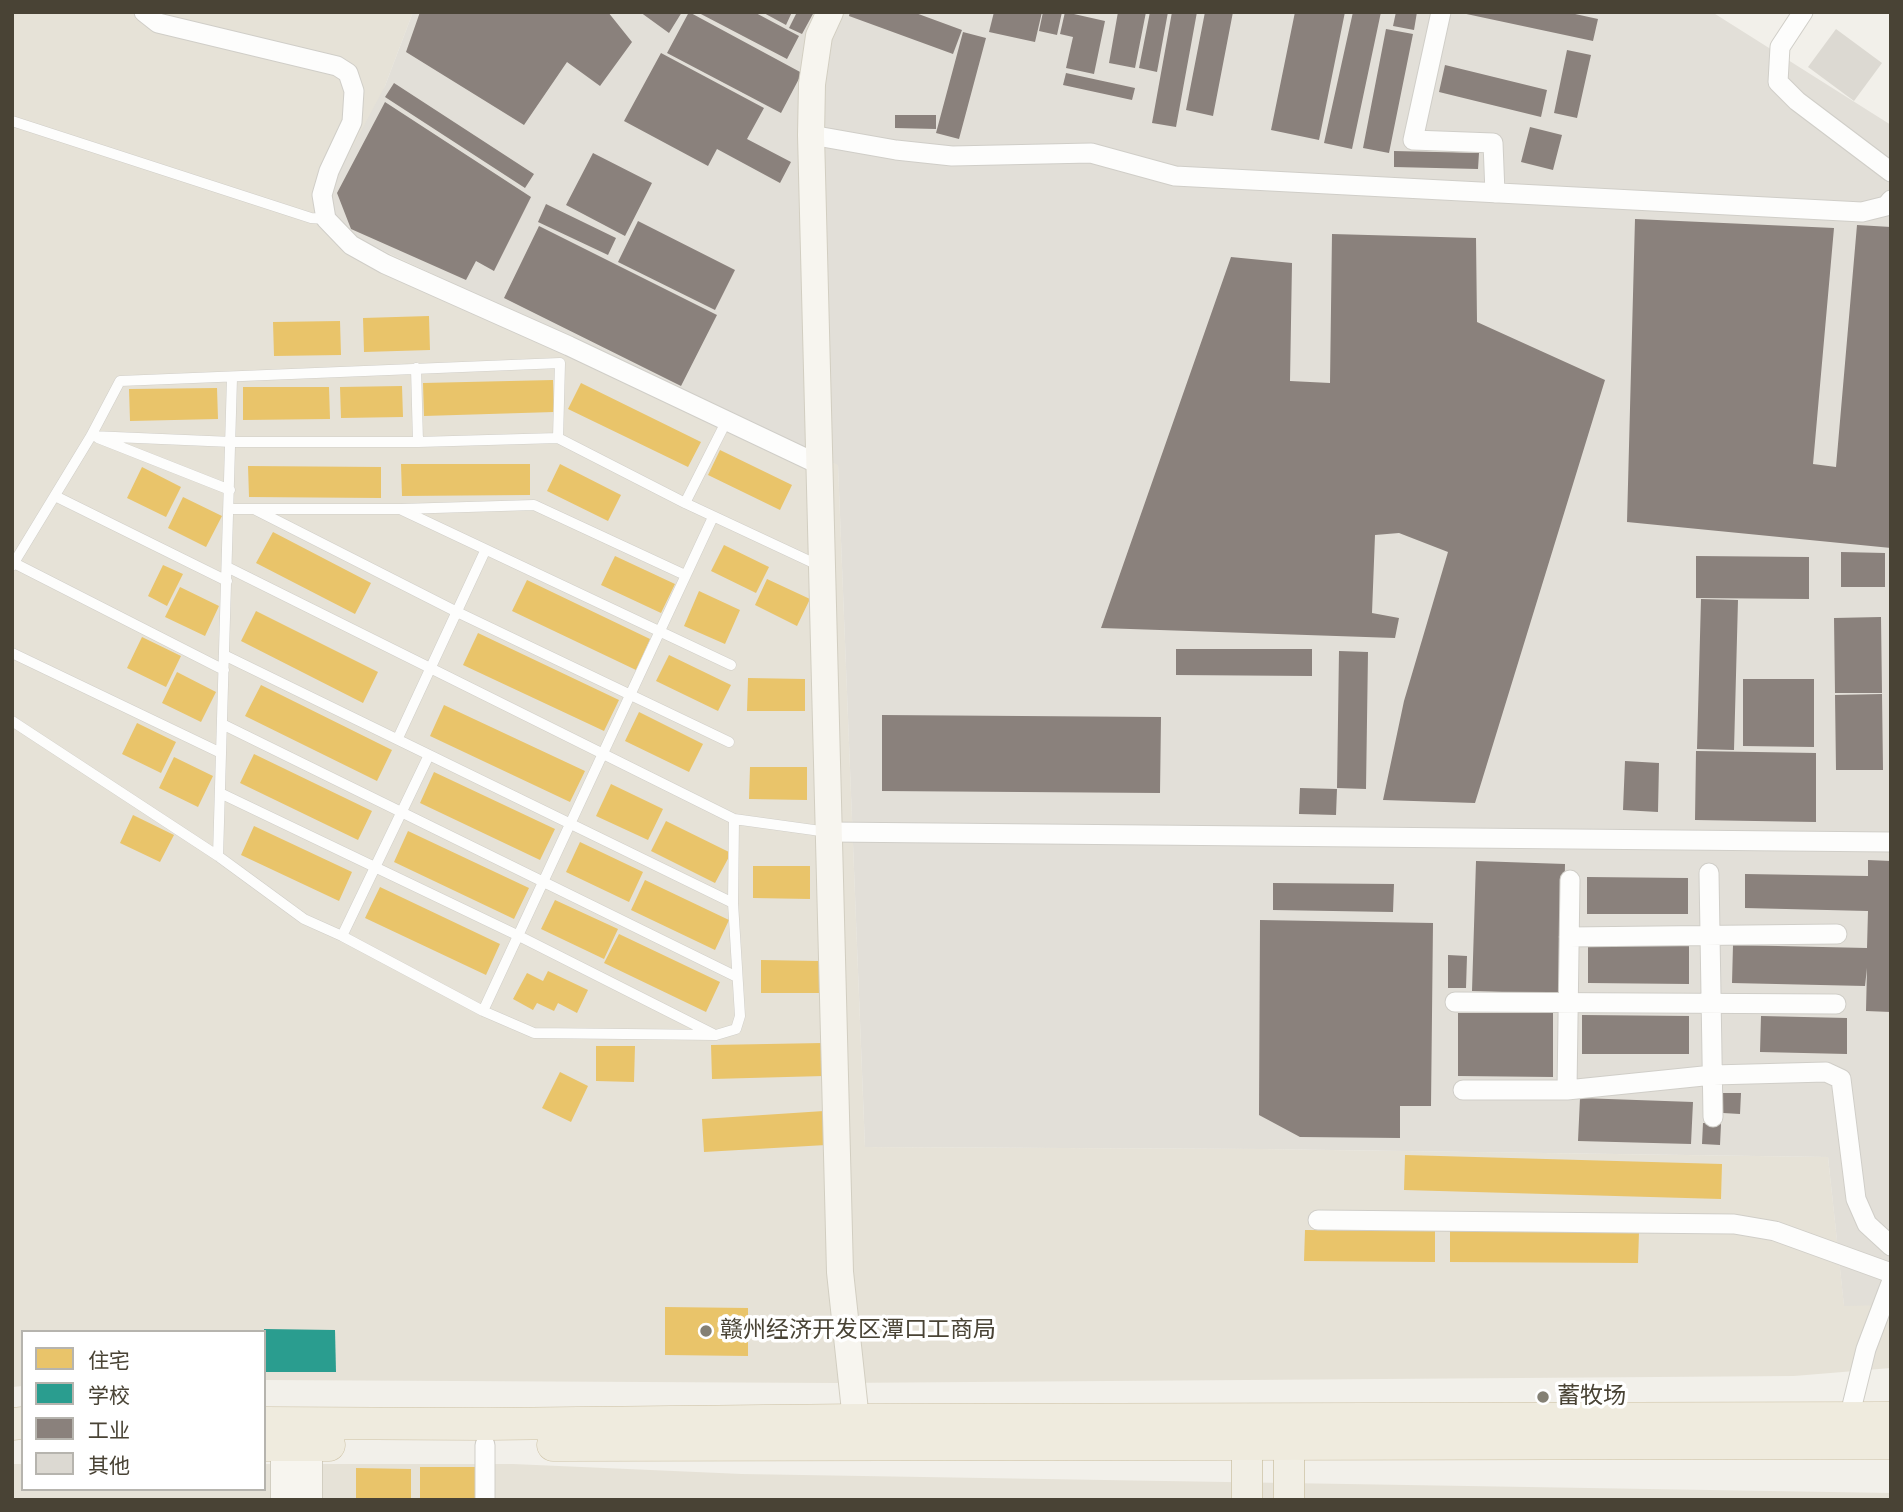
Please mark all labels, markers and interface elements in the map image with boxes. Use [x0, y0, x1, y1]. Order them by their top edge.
place label: 赣州经济开发区潭口工商局 [720, 1317, 996, 1345]
marker: 赣州经济开发区潭口工商局 [698, 1323, 714, 1339]
legend [21, 1330, 266, 1491]
text: 住宅 [88, 1347, 130, 1374]
text: 学校 [88, 1382, 130, 1409]
place label: 蓄牧场 [1557, 1383, 1626, 1411]
marker: 蓄牧场 [1535, 1389, 1551, 1405]
text: 工业 [88, 1417, 130, 1444]
text: 其他 [88, 1452, 130, 1479]

